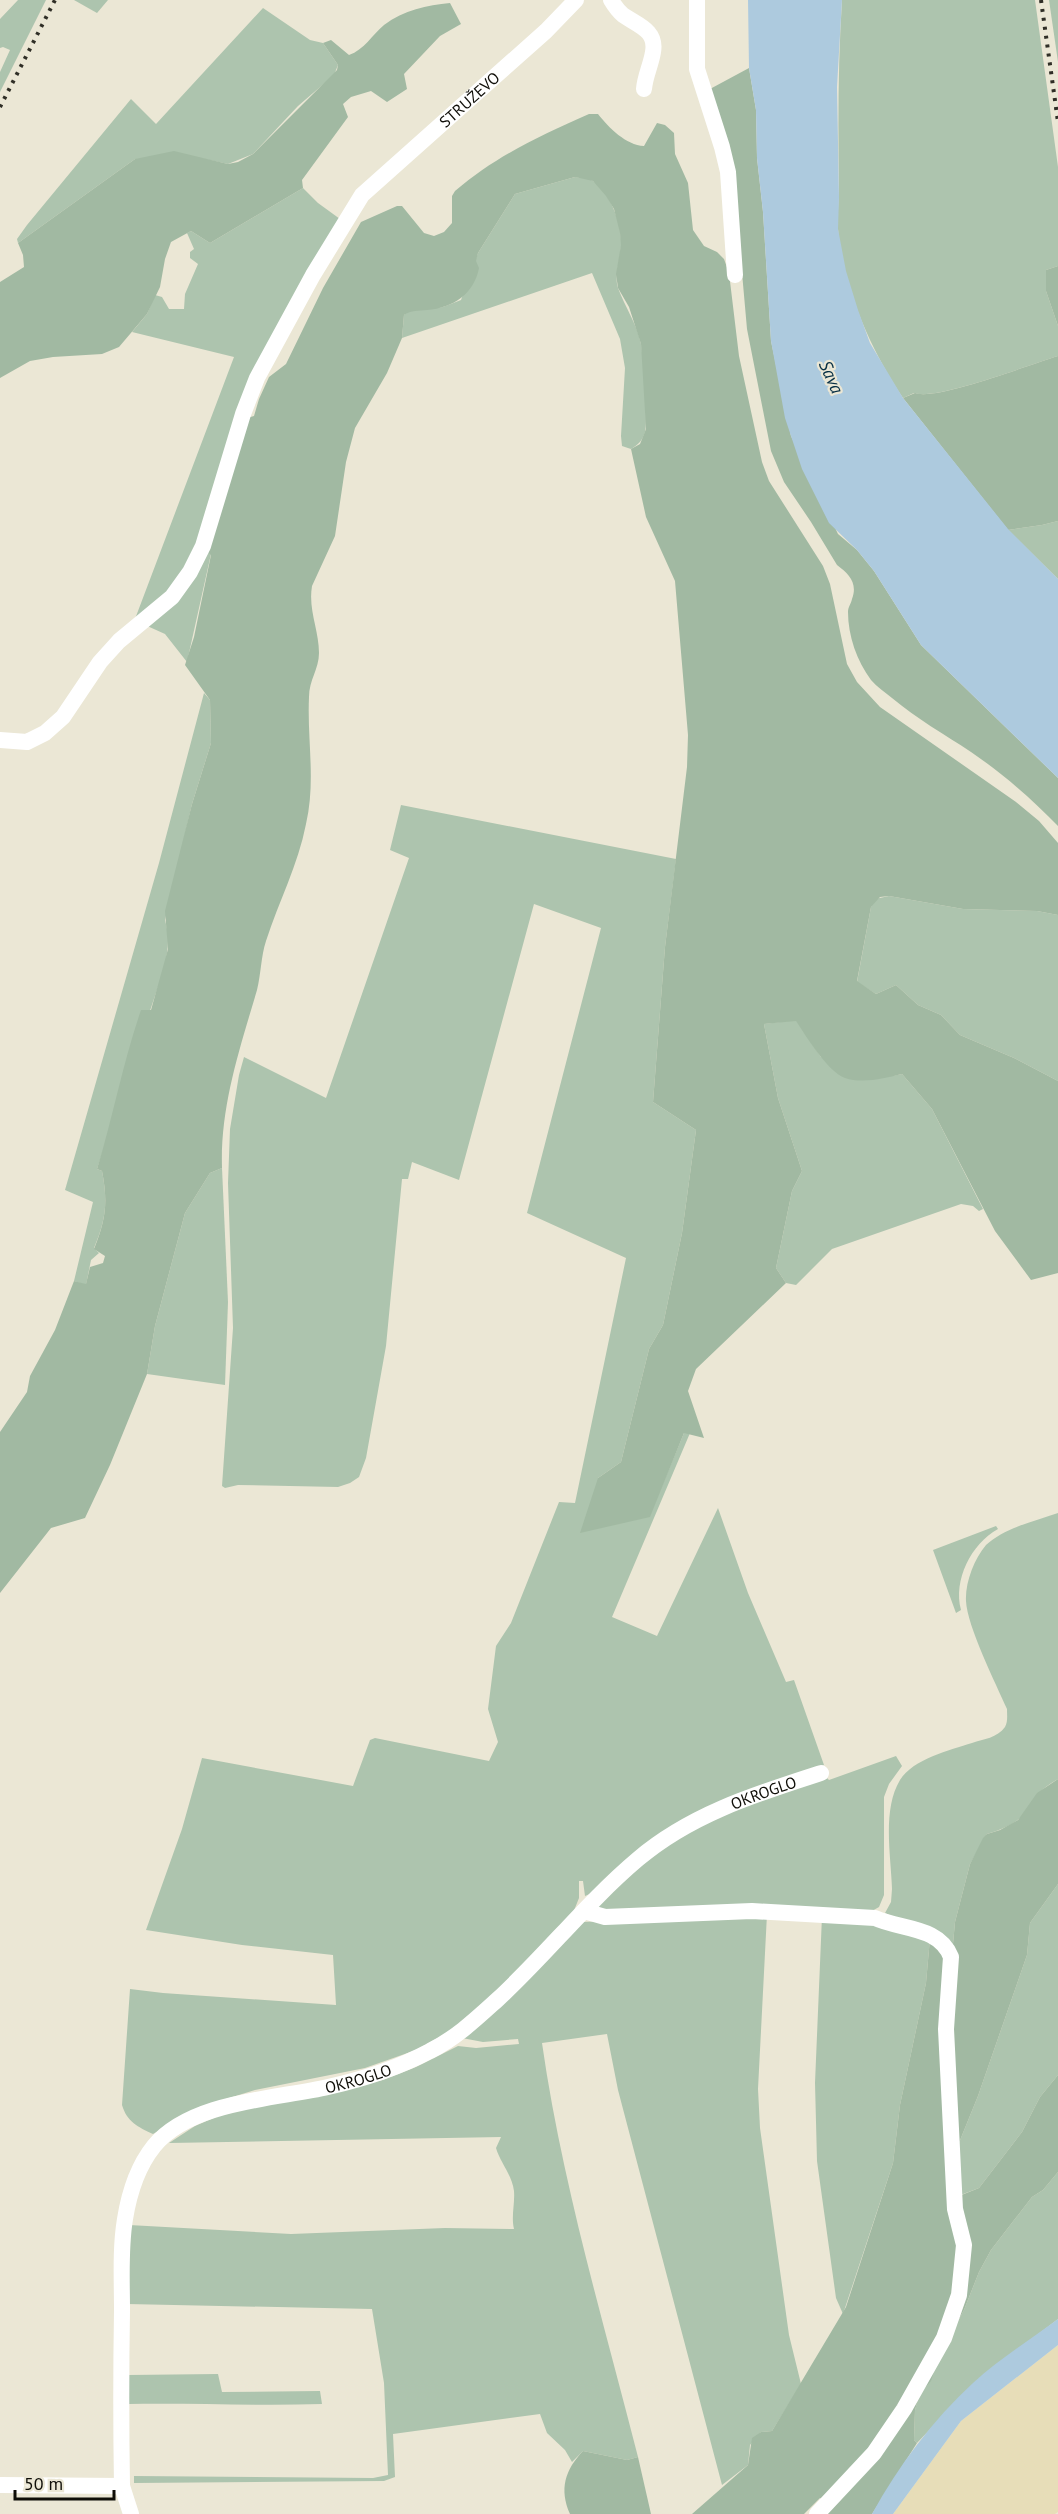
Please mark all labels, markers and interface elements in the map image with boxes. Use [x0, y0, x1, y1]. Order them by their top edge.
street label: STRUŽEVO [435, 67, 504, 132]
water label: Sava [814, 356, 849, 397]
street label: OKROGLO [728, 1772, 799, 1814]
street label: OKROGLO [323, 2059, 394, 2097]
scale bar [15, 2463, 114, 2501]
text: 50 m [24, 2472, 63, 2495]

